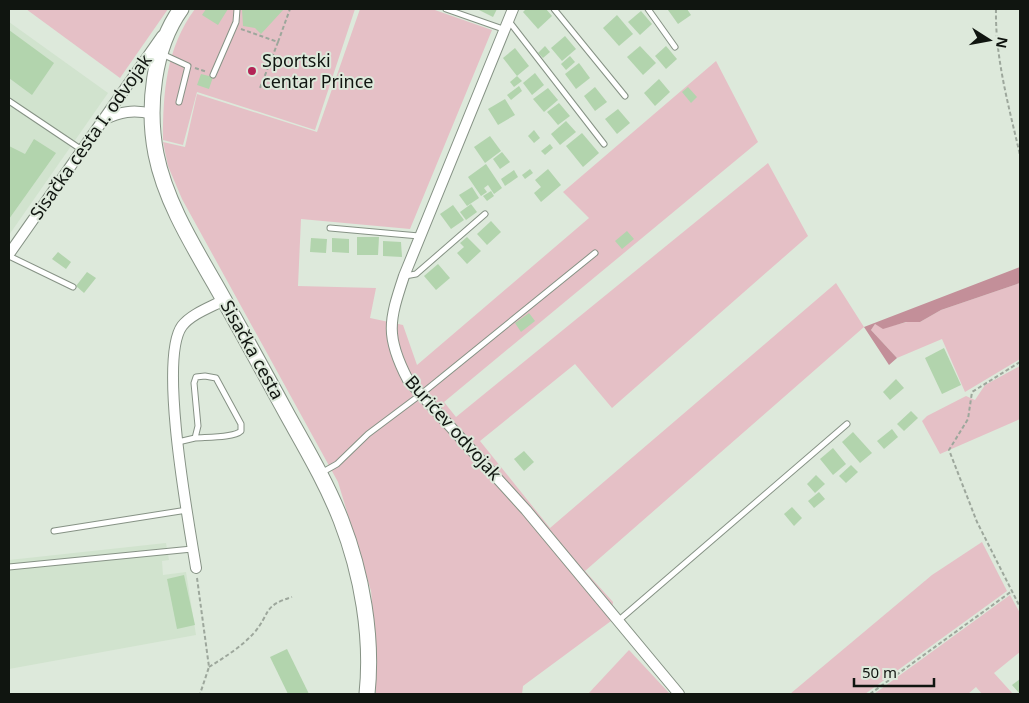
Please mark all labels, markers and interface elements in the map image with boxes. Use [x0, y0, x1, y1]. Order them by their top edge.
north arrow [964, 15, 1014, 65]
text: N [992, 35, 1013, 50]
place label: Sportski centar Prince [262, 48, 374, 93]
street label: Sisačka cesta I. odvojak [24, 49, 157, 224]
marker: Sportski centar Prince [246, 65, 258, 77]
street label: Sisačka cesta [216, 295, 290, 404]
street label: Burićev odvojak [400, 370, 508, 485]
scale bar [854, 656, 934, 688]
text: 50 m [862, 662, 897, 682]

